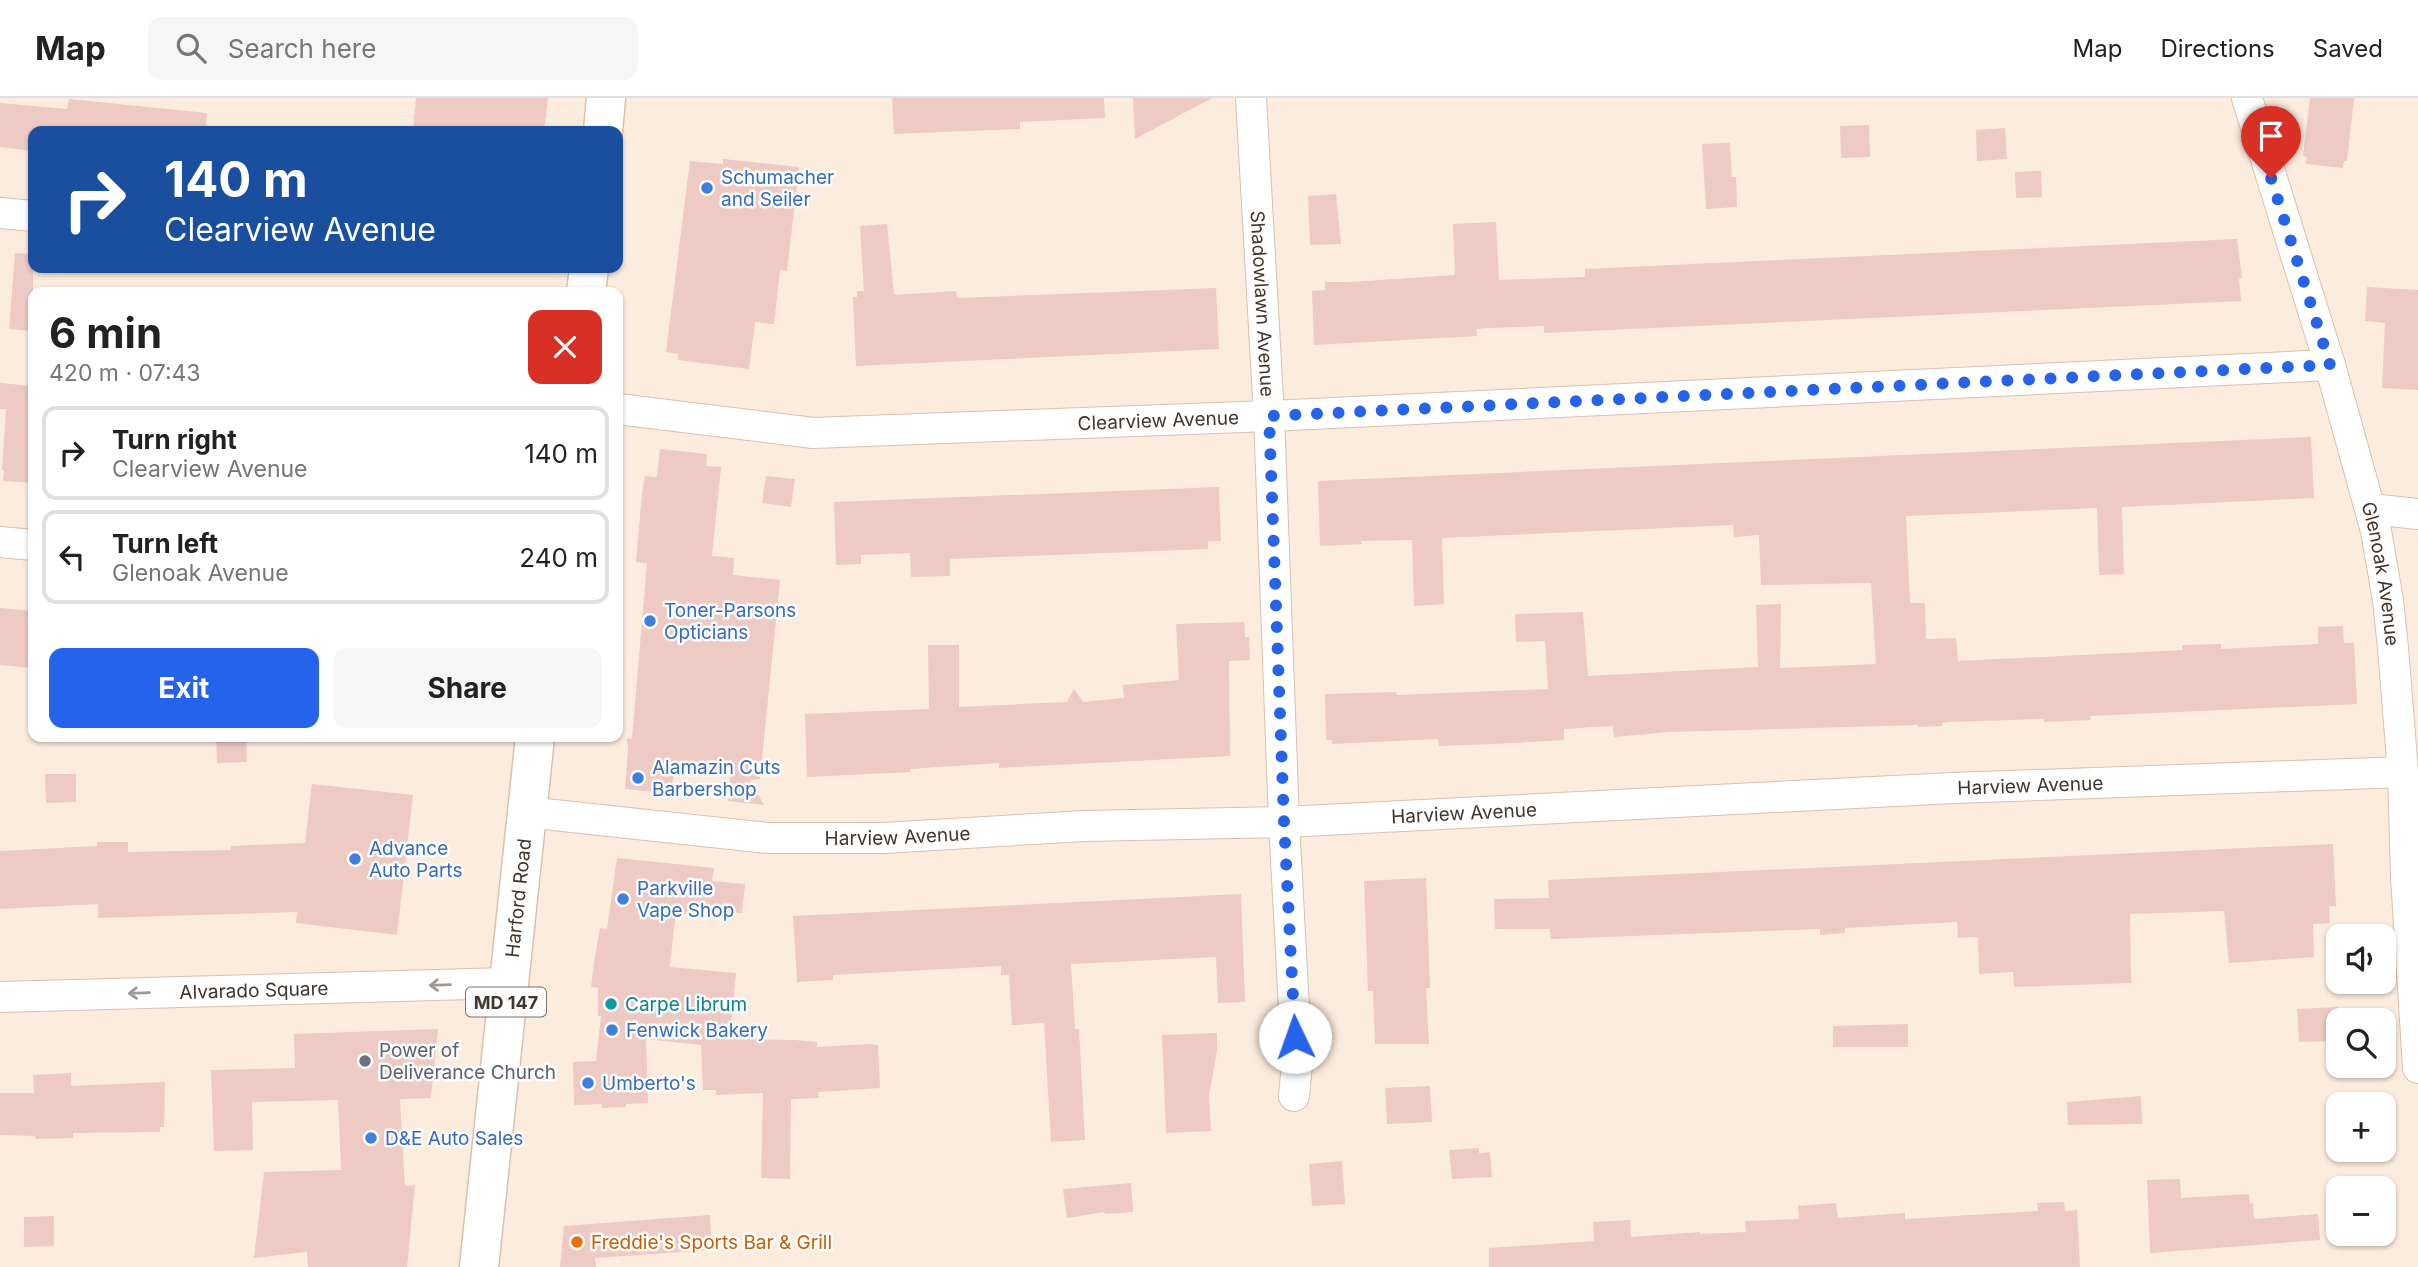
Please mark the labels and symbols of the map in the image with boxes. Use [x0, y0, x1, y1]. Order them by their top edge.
pin [2241, 106, 2301, 178]
place label: Schumacher and Seiler [721, 166, 834, 211]
marker: Schumacher and Seiler [699, 180, 715, 196]
street label: Shadowlawn Avenue [1246, 210, 1279, 397]
street label: Clearview Avenue [1077, 406, 1239, 435]
street label: Glenoak Avenue [2357, 499, 2404, 647]
place label: Toner-Parsons Opticians [664, 599, 796, 644]
marker: Toner-Parsons Opticians [642, 613, 658, 629]
place label: Alamazin Cuts Barbershop [652, 756, 781, 801]
marker: Alamazin Cuts Barbershop [630, 770, 646, 786]
street label: Harview Avenue [1957, 771, 2104, 799]
street label: Harview Avenue [1391, 798, 1537, 828]
street label: Harview Avenue [825, 821, 971, 850]
place label: Advance Auto Parts [369, 837, 462, 882]
street label: Harford Road [500, 837, 536, 959]
marker: Advance Auto Parts [347, 851, 363, 867]
place label: Parkville Vape Shop [637, 877, 734, 922]
marker: Parkville Vape Shop [615, 891, 631, 907]
street label: Alvarado Square [179, 976, 329, 1004]
one-way arrow [429, 979, 452, 992]
one-way arrow [128, 987, 151, 1000]
road number: MD 147 [466, 988, 546, 1016]
place label: Carpe Librum [625, 993, 747, 1016]
marker: Carpe Librum [603, 996, 619, 1012]
position arrow [1258, 1000, 1332, 1074]
place label: Fenwick Bakery [626, 1019, 768, 1042]
marker: Fenwick Bakery [604, 1022, 620, 1038]
place label: Power of Deliverance Church [379, 1039, 556, 1084]
marker: Power of Deliverance Church [357, 1053, 373, 1069]
place label: Umberto's [602, 1072, 696, 1095]
marker: Umberto's [580, 1075, 596, 1091]
place label: D&E Auto Sales [385, 1127, 523, 1150]
marker: D&E Auto Sales [363, 1130, 379, 1146]
place label: Freddie's Sports Bar & Grill [591, 1231, 832, 1254]
marker: Freddie's Sports Bar & Grill [569, 1234, 585, 1250]

